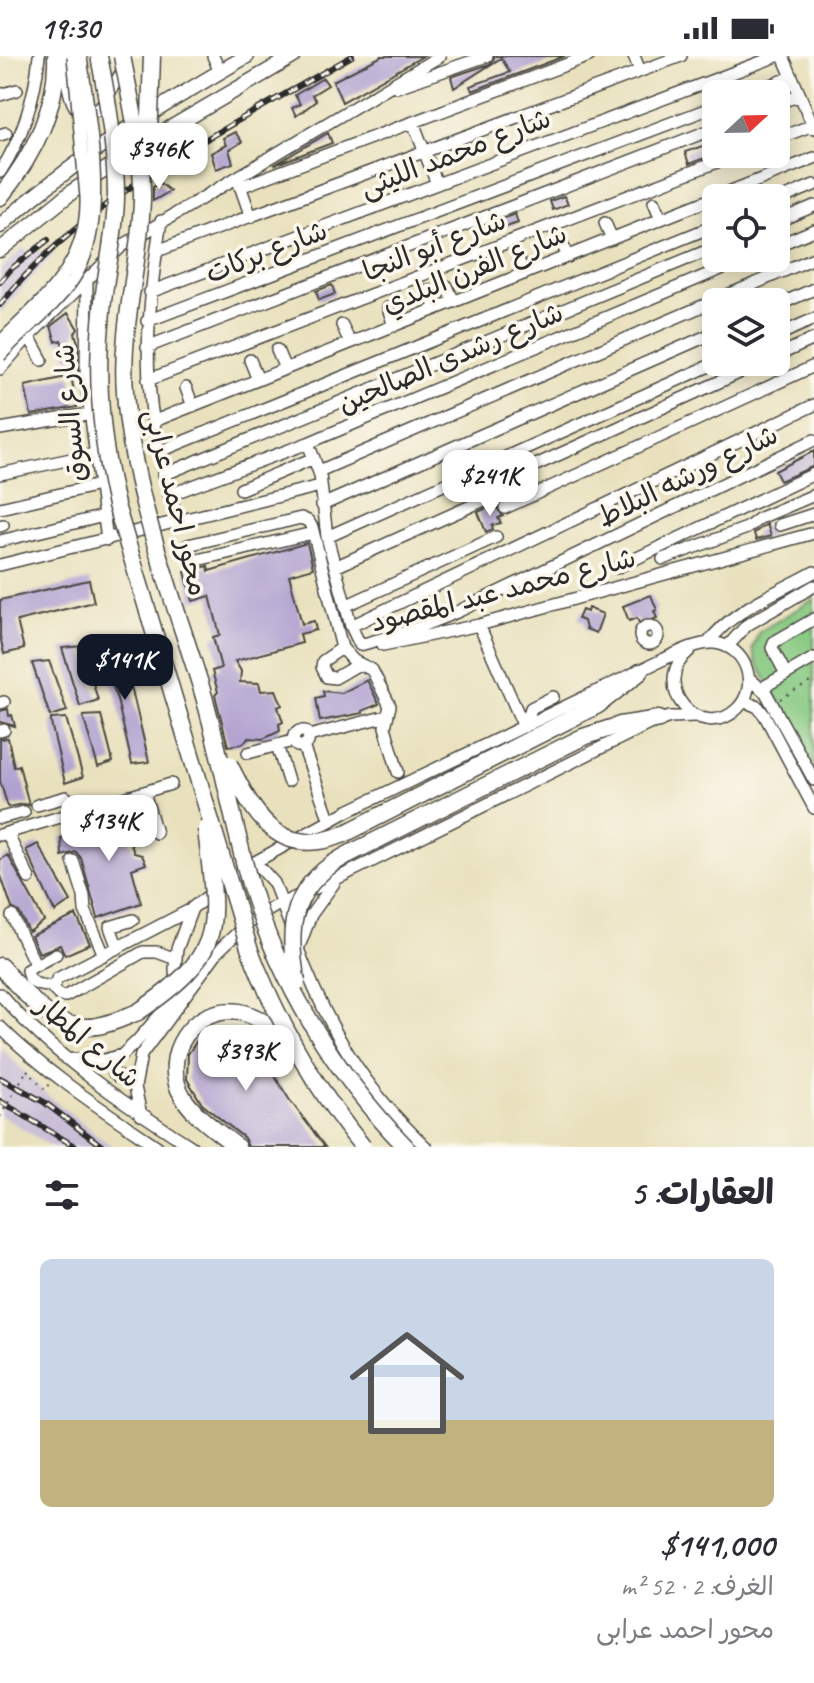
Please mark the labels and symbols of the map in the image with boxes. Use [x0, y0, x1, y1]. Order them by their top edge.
north arrow [702, 80, 790, 168]
street label: شارع محمد الليثى [355, 100, 556, 207]
pin: $346K [103, 123, 215, 191]
street label: شارع أبو النجا [357, 202, 512, 291]
street label: شارع بركات [200, 212, 333, 293]
street label: شارع الفرن البلدي [377, 215, 573, 324]
street label: شارع رشدى الصالحين [332, 294, 569, 423]
street label: شارع السوق [46, 342, 95, 483]
street label: محور احمد عرابى [136, 405, 217, 599]
street label: شارع ورشه البلاط [591, 416, 784, 536]
pin: $241K [434, 450, 546, 518]
street label: شارع محمد عبد المقصود [367, 540, 640, 641]
pin: $141K [69, 634, 181, 702]
pin: $134K [53, 795, 165, 863]
street label: شارع المطار [26, 986, 148, 1097]
pin: $393K [190, 1025, 302, 1093]

